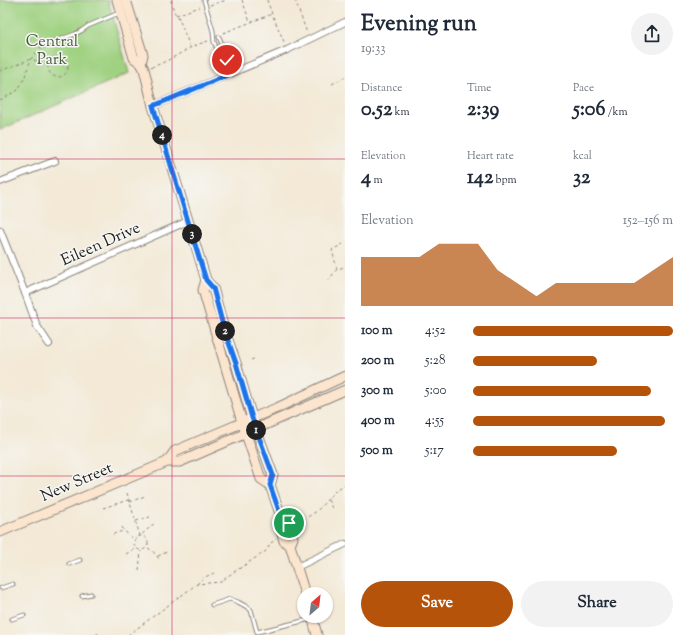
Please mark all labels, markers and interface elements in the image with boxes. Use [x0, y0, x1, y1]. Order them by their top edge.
text: Evening run [361, 9, 477, 41]
button: share [631, 13, 673, 55]
park label: Central Park [26, 31, 79, 72]
text: 19:33 [361, 40, 386, 58]
pin [210, 43, 244, 77]
icon: check [216, 49, 238, 71]
text: Distance [361, 80, 402, 96]
text: Time [467, 80, 491, 96]
text: Pace [573, 80, 594, 96]
text: 0.52 [361, 96, 392, 125]
text: 2:39 [467, 96, 499, 125]
text: 5:06 [573, 96, 605, 125]
text: km [392, 104, 410, 120]
text: /km [605, 104, 628, 120]
pin: 4 [152, 125, 172, 145]
text: 4 [159, 127, 165, 143]
text: Elevation [361, 148, 406, 164]
text: Heart rate [467, 148, 514, 164]
text: kcal [573, 148, 592, 164]
text: 4 [361, 164, 371, 193]
text: 142 [467, 164, 493, 193]
text: 32 [573, 164, 590, 193]
text: m [371, 172, 383, 188]
text: bpm [493, 172, 517, 188]
text: Elevation [361, 212, 414, 230]
text: 152–156 m [623, 212, 673, 230]
street label: Eileen Drive [58, 217, 144, 273]
pin: 3 [182, 224, 202, 244]
text: 3 [190, 226, 194, 242]
pin: 2 [215, 321, 235, 341]
text: 100 m [361, 322, 393, 340]
text: 4:52 [425, 322, 445, 340]
text: 2 [222, 323, 228, 339]
text: 200 m [361, 352, 394, 370]
text: 5:28 [425, 352, 445, 370]
text: 300 m [361, 382, 393, 400]
text: 5:00 [425, 382, 446, 400]
text: 400 m [361, 412, 395, 430]
text: 4:55 [425, 412, 444, 430]
pin: 1 [246, 420, 266, 440]
text: 1 [254, 422, 258, 438]
text: 500 m [361, 442, 393, 460]
text: 5:17 [425, 442, 444, 460]
street label: New Street [37, 457, 117, 509]
pin [272, 506, 306, 540]
icon: arrive [278, 512, 300, 534]
button: Save [361, 581, 513, 627]
button: Share [521, 581, 673, 627]
north arrow [297, 587, 333, 623]
map controls [297, 587, 333, 623]

